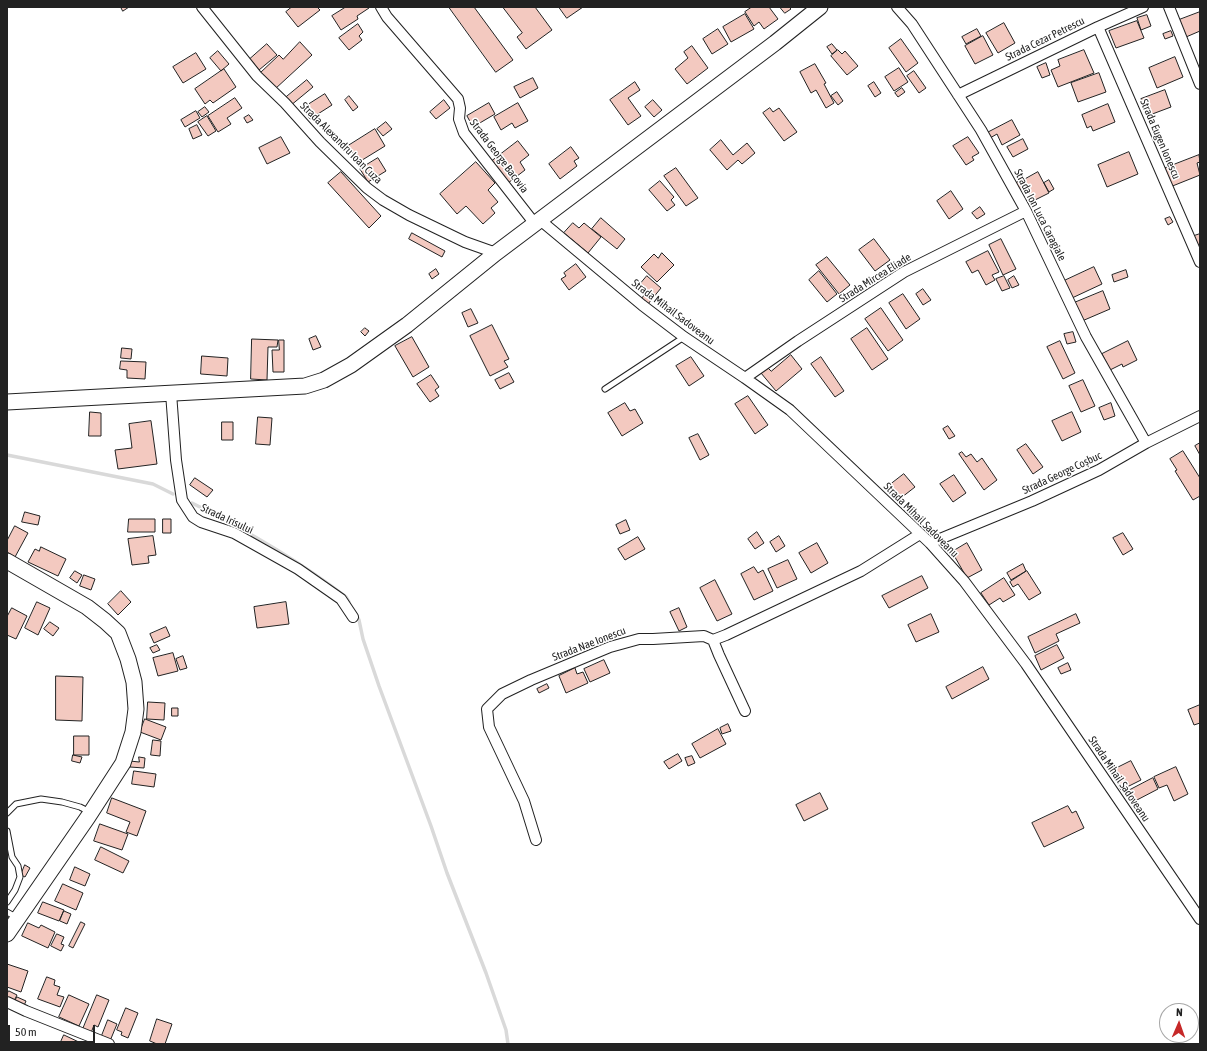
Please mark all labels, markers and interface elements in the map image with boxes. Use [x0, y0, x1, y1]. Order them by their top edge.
street label: Strada Cezar Petrescu [1003, 14, 1087, 64]
street label: Strada Eugen Ionescu [1137, 97, 1183, 181]
street label: Strada Alexandru Ioan Cuza [297, 99, 385, 187]
street label: Strada George Bacovia [467, 116, 531, 196]
street label: Strada Ion Luca Caragiale [1011, 167, 1069, 263]
street label: Strada Mircea Eliade [837, 251, 913, 305]
street label: Strada Mihail Sadoveanu [629, 277, 717, 347]
street label: Strada George Coșbuc [1020, 449, 1104, 497]
street label: Strada Mihail Sadoveanu [881, 480, 961, 560]
street label: Strada Irisului [199, 501, 255, 537]
street label: Strada Nae Ionescu [550, 624, 628, 664]
street label: Strada Mihail Sadoveanu [1085, 734, 1153, 824]
north arrow [1159, 1003, 1199, 1043]
text: N [1176, 1006, 1183, 1018]
scale bar [10, 1017, 97, 1043]
text: 50 m [15, 1025, 37, 1039]

